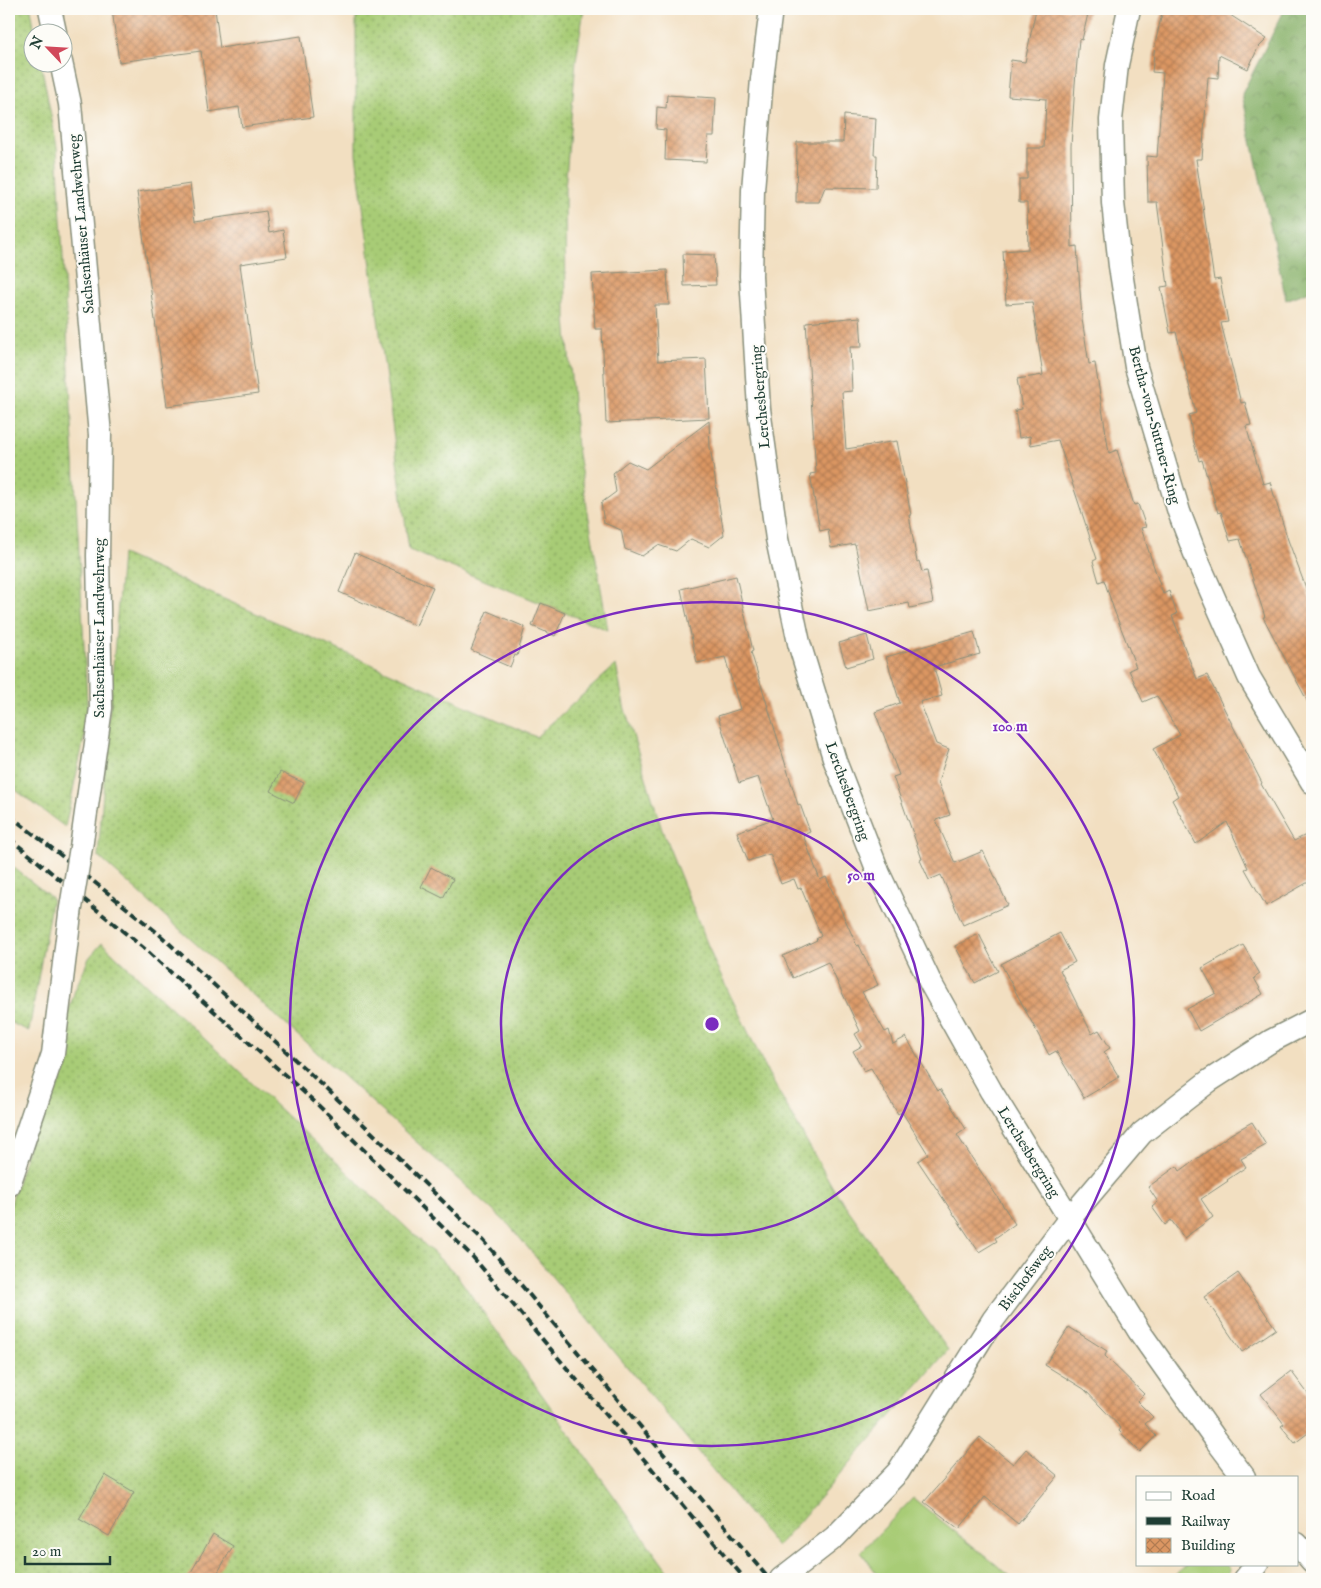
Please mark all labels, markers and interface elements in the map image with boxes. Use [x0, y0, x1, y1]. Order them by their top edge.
north arrow [22, 22, 72, 72]
text: N [26, 34, 48, 53]
street label: Sachsenhäuser Landwehrweg [64, 133, 99, 314]
street label: Lerchesbergring [746, 344, 774, 450]
street label: Bertha-von-Suttner-Ring [1124, 344, 1185, 507]
street label: Sachsenhäuser Landwehrweg [90, 537, 109, 718]
text: 100 m [992, 717, 1028, 736]
street label: Lerchesbergring [821, 739, 875, 844]
text: 50 m [847, 866, 875, 885]
centre of rings [703, 1015, 721, 1033]
street label: Lerchesbergring [993, 1103, 1065, 1202]
street label: Bischofsweg [995, 1241, 1057, 1315]
legend [1136, 1476, 1298, 1566]
text: Road [1181, 1486, 1216, 1505]
text: Railway [1181, 1512, 1231, 1531]
scale bar [25, 1533, 110, 1565]
text: Building [1181, 1536, 1236, 1555]
text: 20 m [32, 1542, 62, 1561]

